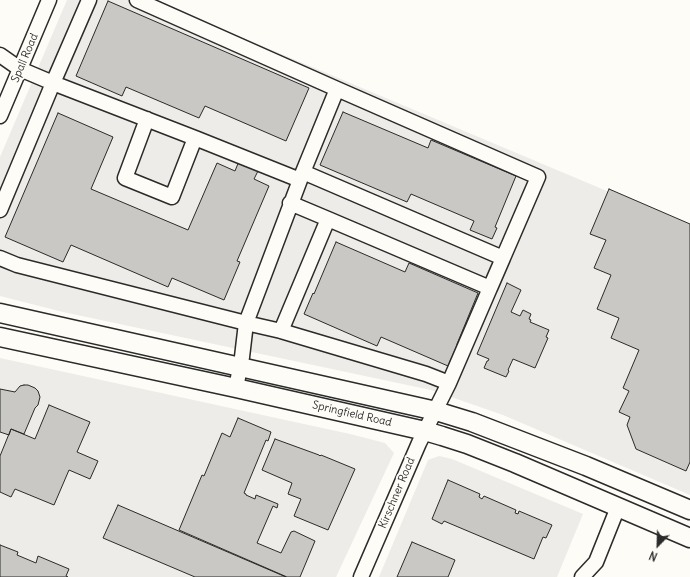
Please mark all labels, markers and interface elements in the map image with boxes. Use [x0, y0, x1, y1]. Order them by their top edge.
street label: Spall Road [9, 31, 41, 85]
street label: Springfield Road [311, 398, 393, 430]
street label: Kirschner Road [376, 455, 418, 531]
north arrow [638, 525, 678, 565]
text: N [647, 548, 660, 564]

